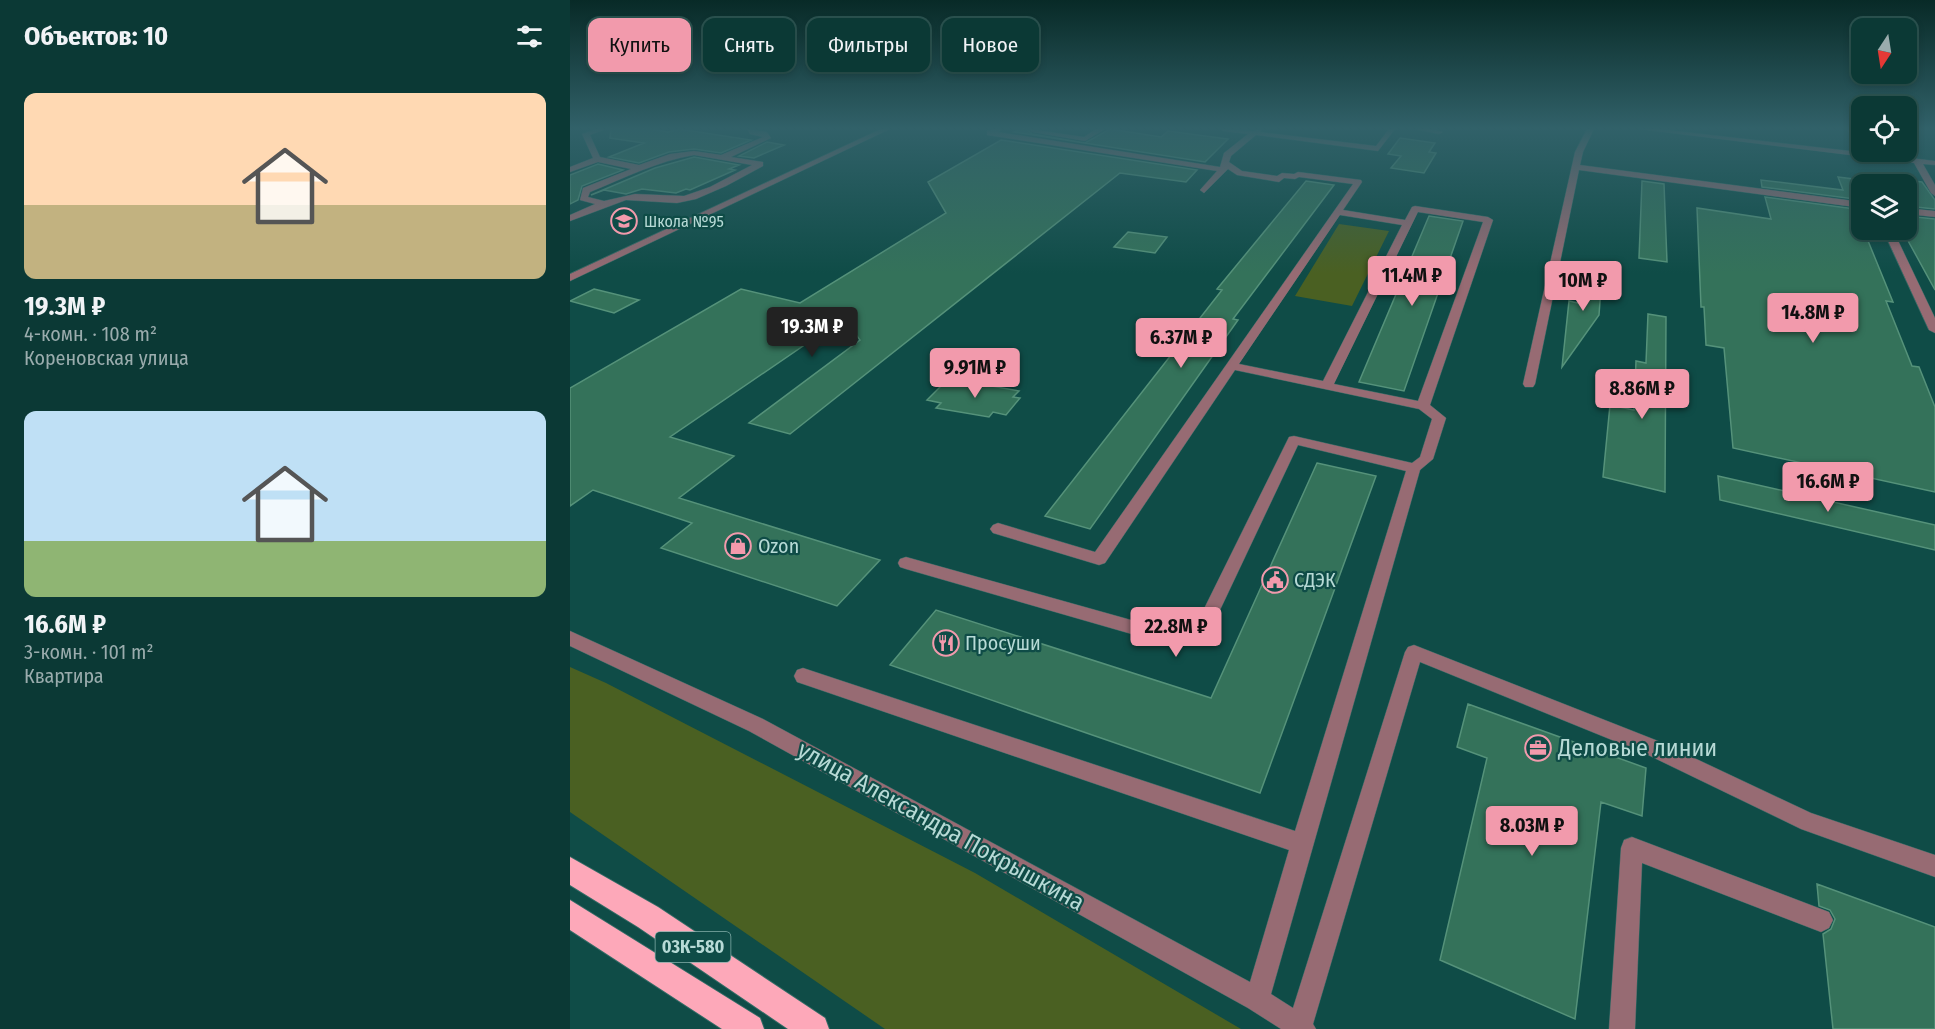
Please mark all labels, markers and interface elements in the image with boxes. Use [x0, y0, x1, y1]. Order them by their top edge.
chip: Купить [588, 18, 691, 72]
chip: Снять [703, 18, 795, 72]
chip: Фильтры [807, 18, 930, 72]
chip: Новое [942, 18, 1039, 72]
north arrow [1851, 18, 1917, 84]
map controls [1851, 18, 1917, 240]
icon: filters [513, 20, 546, 53]
text: Объектов: 10 [24, 21, 168, 52]
button: locate [1851, 96, 1917, 162]
icon: home [231, 132, 339, 240]
button: layers [1851, 174, 1917, 240]
school or university icon: Школа №95 [609, 206, 639, 236]
place label: Школа №95 [644, 212, 724, 231]
pin: 11.4M ₽ [1357, 256, 1467, 307]
pin: 10M ₽ [1541, 261, 1625, 312]
text: 11.4M ₽ [1382, 263, 1442, 287]
text: 10M ₽ [1559, 268, 1607, 292]
text: 19.3M ₽ [24, 291, 105, 322]
pin: 14.8M ₽ [1758, 293, 1868, 344]
text: 14.8M ₽ [1781, 300, 1845, 324]
pin: 19.3M ₽ [757, 307, 867, 358]
text: 19.3M ₽ [781, 314, 843, 338]
pin: 6.37M ₽ [1126, 318, 1236, 369]
text: 4-комн. · 108 m² [24, 322, 157, 346]
text: 6.37M ₽ [1150, 325, 1212, 349]
text: Кореновская улица [24, 346, 189, 370]
pin: 9.91M ₽ [920, 348, 1030, 399]
text: 9.91M ₽ [944, 355, 1006, 379]
pin: 8.86M ₽ [1587, 369, 1697, 420]
text: 8.86M ₽ [1609, 376, 1675, 400]
icon: home [231, 450, 339, 558]
pin: 16.6M ₽ [1773, 462, 1883, 513]
text: 16.6M ₽ [1796, 469, 1860, 493]
shop icon: Ozon [723, 531, 753, 561]
place label: Ozon [758, 534, 799, 558]
public building icon: СДЭК [1260, 565, 1290, 595]
place label: СДЭК [1294, 568, 1336, 592]
pin: 22.8M ₽ [1121, 607, 1231, 658]
text: 16.6M ₽ [24, 609, 106, 640]
text: 22.8M ₽ [1144, 614, 1208, 638]
restaurant icon: Просуши [931, 628, 961, 658]
place label: Просуши [965, 631, 1041, 655]
text: 3-комн. · 101 m² [24, 640, 154, 664]
text: Квартира [24, 664, 104, 688]
office icon: Деловые линии [1523, 733, 1553, 763]
place label: Деловые линии [1557, 734, 1717, 762]
street label: улица Александра Покрышкина [793, 735, 1089, 917]
pin: 8.03M ₽ [1477, 806, 1587, 857]
text: 8.03M ₽ [1500, 813, 1564, 837]
road number: 03К-580 [656, 932, 730, 962]

